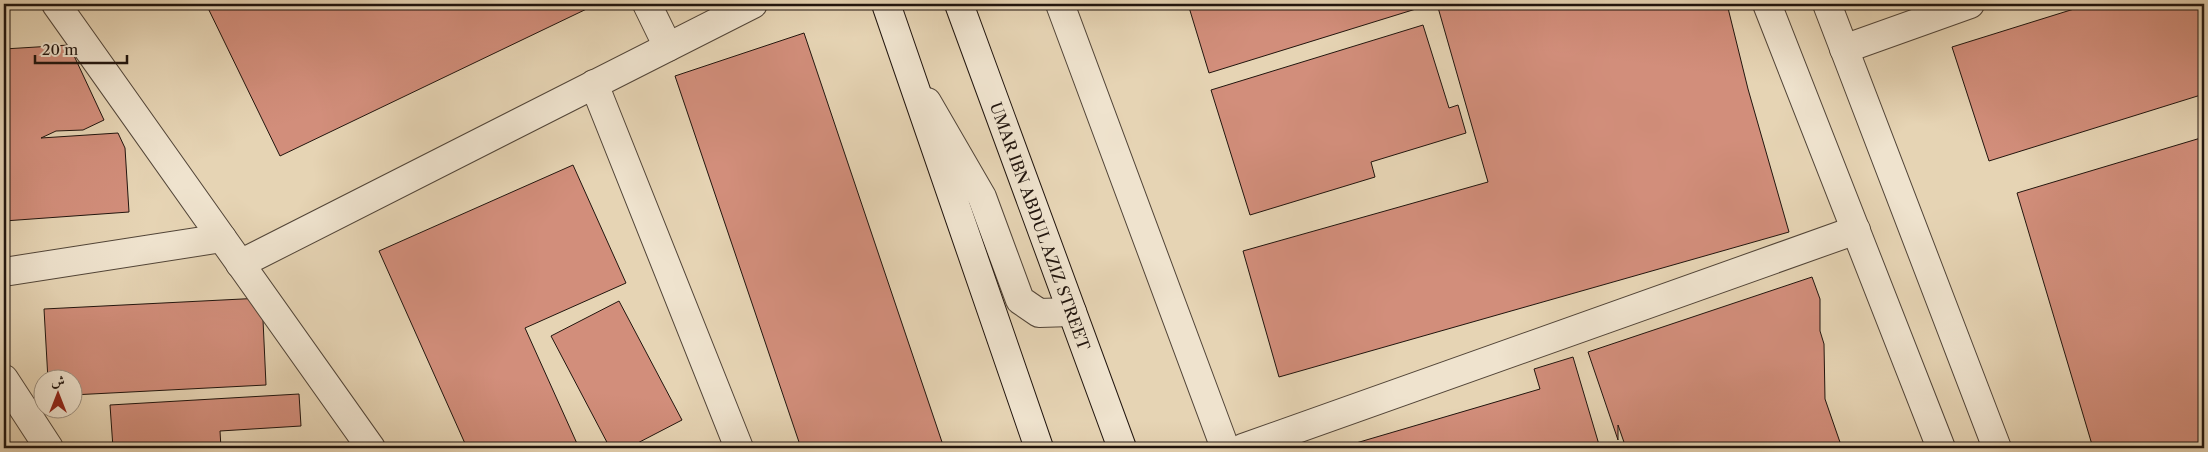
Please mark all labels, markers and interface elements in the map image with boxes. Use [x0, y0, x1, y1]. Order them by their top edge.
scale bar [35, 32, 128, 64]
text: 20 m [42, 40, 78, 59]
street label: UMAR IBN ABDUL AZIZ STREET [986, 99, 1094, 353]
north arrow [32, 370, 82, 420]
text: ش [51, 372, 65, 390]

